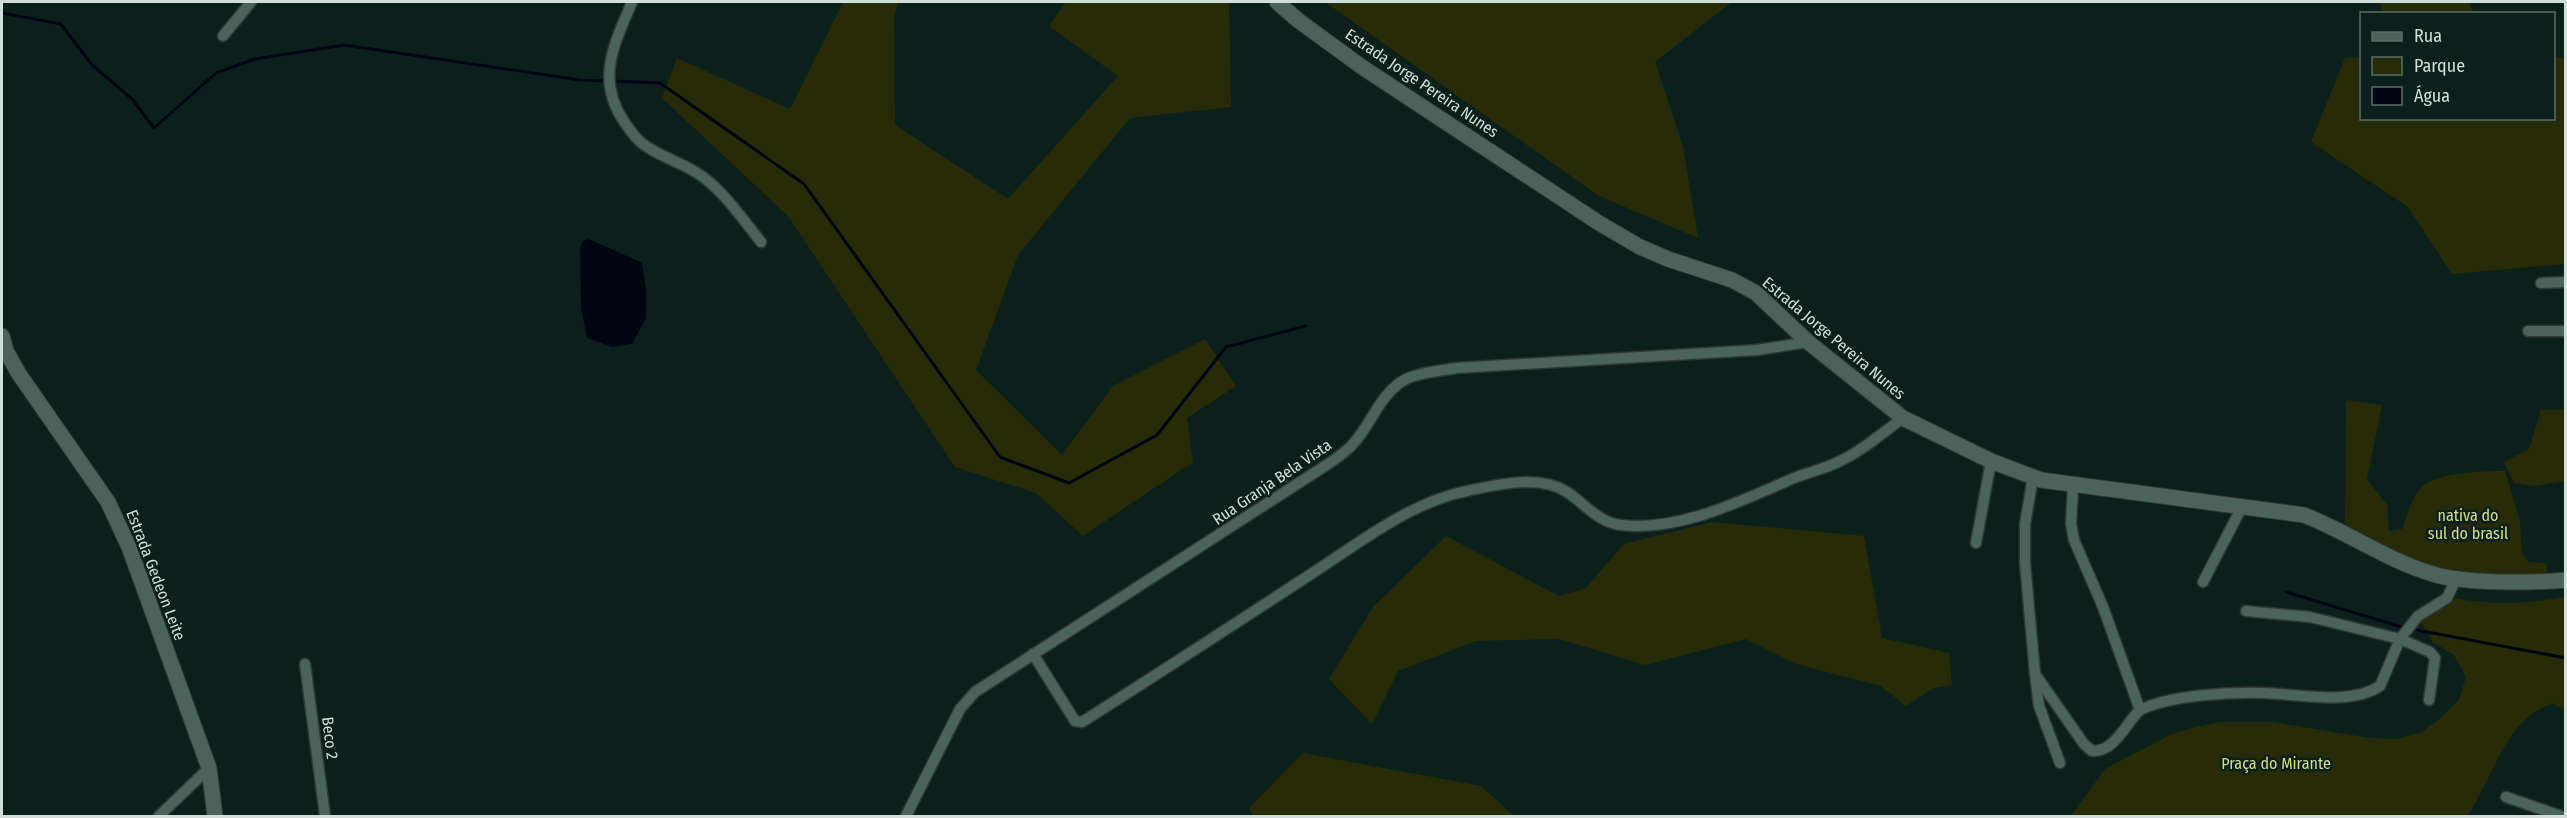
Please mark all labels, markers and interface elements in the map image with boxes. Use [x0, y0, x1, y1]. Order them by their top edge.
legend [2360, 12, 2555, 120]
street label: Estrada Jorge Pereira Nunes [1342, 25, 1502, 141]
text: Rua [2414, 25, 2442, 47]
text: Parque [2414, 55, 2465, 77]
text: Água [2414, 84, 2450, 107]
street label: Estrada Jorge Pereira Nunes [1759, 273, 1909, 403]
street label: Rua Granja Bela Vista [1209, 435, 1335, 529]
park label: nativa do sul do brasil [2428, 506, 2508, 543]
street label: Estrada Gedeon Leite [122, 507, 190, 643]
street label: Beco 2 [318, 716, 342, 760]
park label: Praça do Mirante [2221, 754, 2331, 773]

